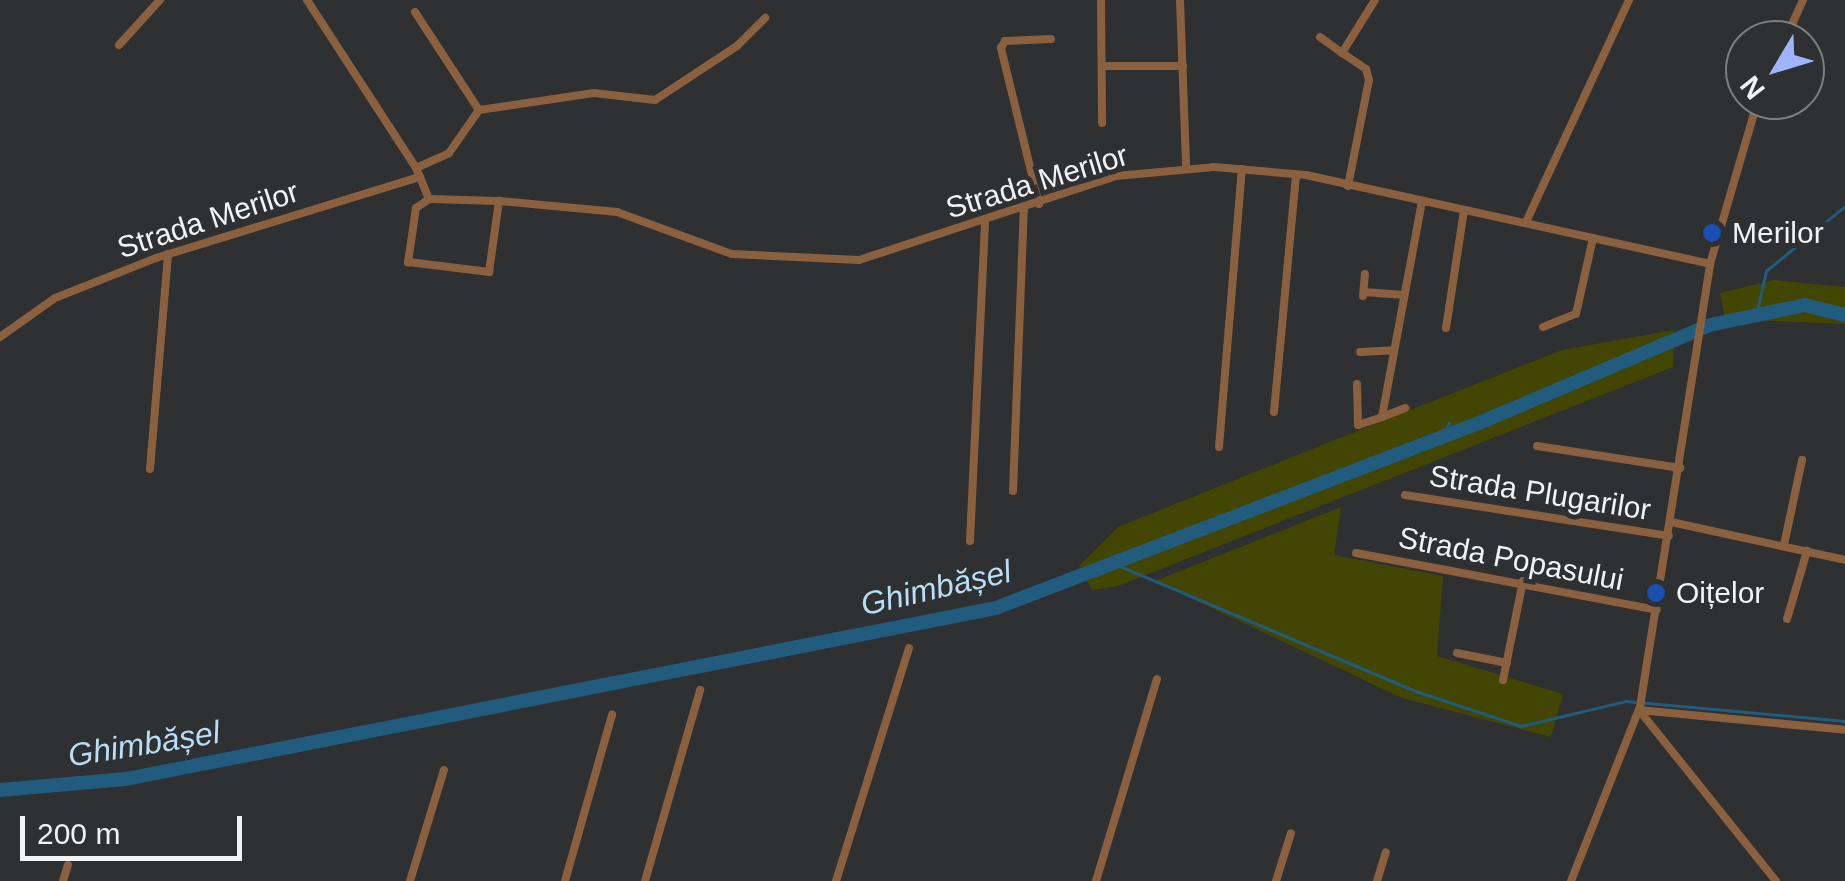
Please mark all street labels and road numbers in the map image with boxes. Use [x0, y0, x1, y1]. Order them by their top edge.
street label: Strada Merilor [942, 137, 1132, 227]
street label: Strada Merilor [113, 174, 303, 266]
street label: Strada Plugarilor [1427, 458, 1653, 528]
street label: Strada Popasului [1395, 520, 1627, 598]

